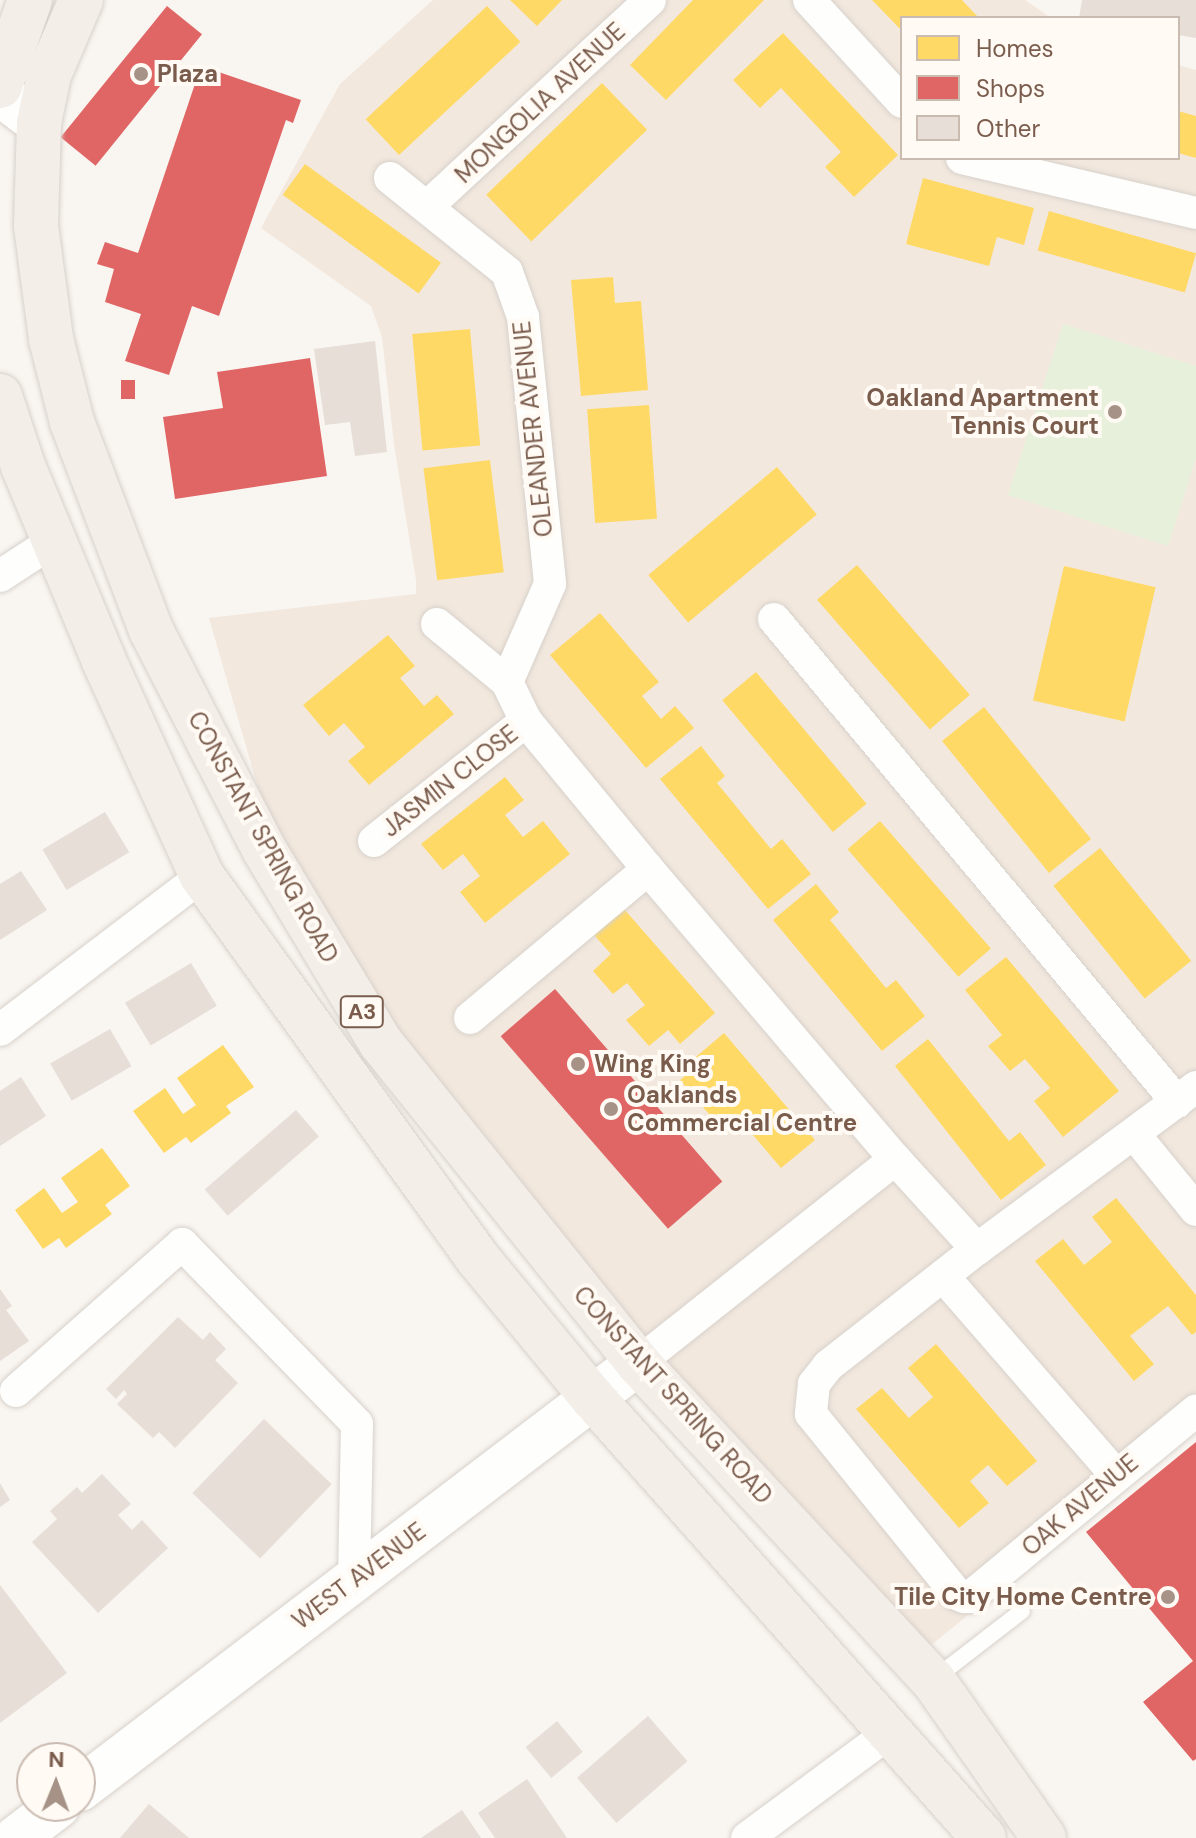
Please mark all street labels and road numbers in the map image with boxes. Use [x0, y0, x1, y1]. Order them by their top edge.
street label: MONGOLIA AVENUE [449, 17, 631, 189]
street label: OLEANDER AVENUE [507, 320, 559, 538]
street label: CONSTANT SPRING ROAD [182, 706, 344, 968]
street label: JASMIN CLOSE [376, 719, 524, 843]
road number: A3 [338, 994, 386, 1030]
street label: CONSTANT SPRING ROAD [568, 1280, 778, 1510]
street label: OAK AVENUE [1016, 1448, 1144, 1562]
street label: WEST AVENUE [287, 1517, 431, 1635]

